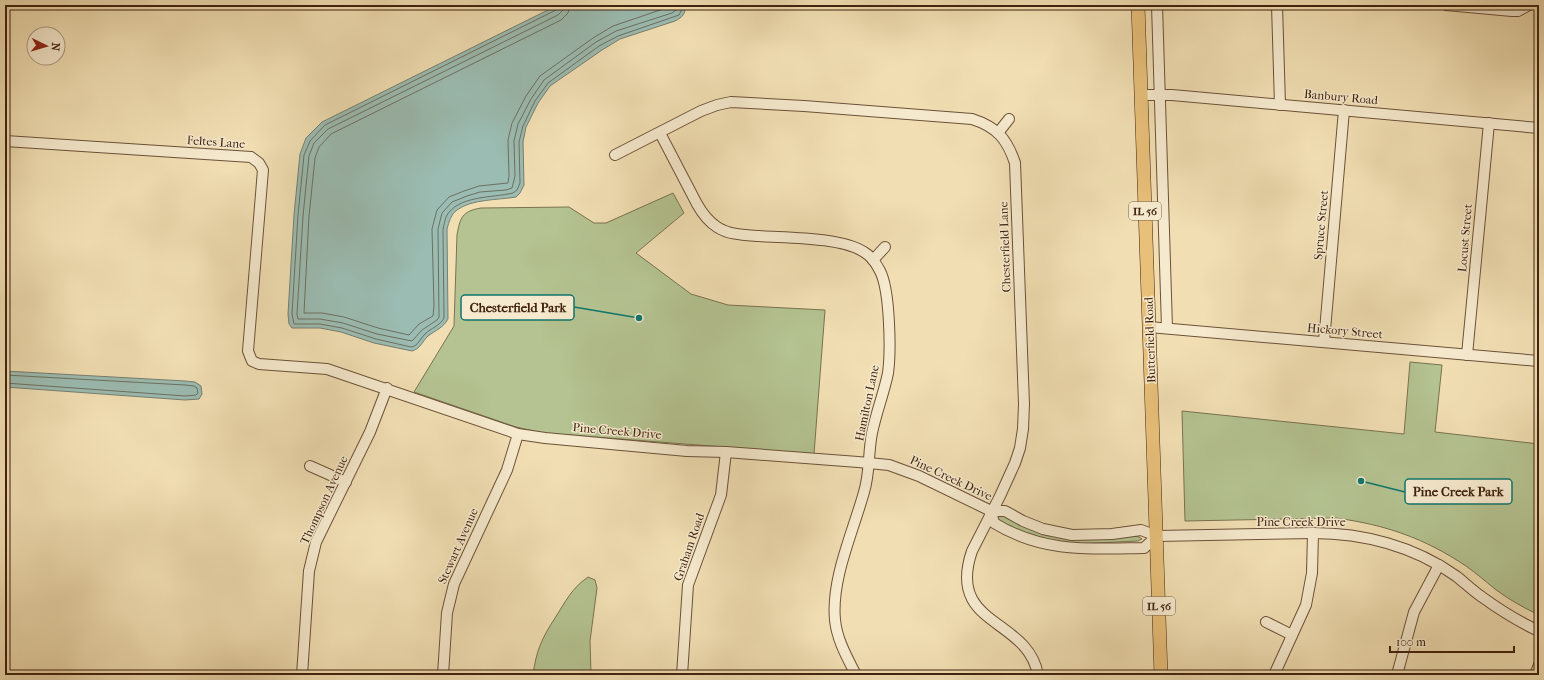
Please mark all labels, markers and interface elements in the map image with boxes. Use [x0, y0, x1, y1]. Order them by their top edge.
north arrow [26, 26, 66, 66]
text: N [49, 42, 62, 52]
street label: Banbury Road [1304, 87, 1379, 107]
street label: Feltes Lane [186, 133, 246, 151]
street label: Spruce Street [1311, 189, 1331, 260]
street label: Chesterfield Lane [996, 201, 1014, 293]
road number: IL 56 [1129, 202, 1161, 220]
street label: Locust Street [1455, 203, 1475, 273]
callout: Chesterfield Park [461, 295, 574, 320]
street label: Butterfield Road [1141, 296, 1158, 383]
text: Chesterfield Park [470, 300, 568, 315]
street label: Hickory Street [1307, 321, 1384, 341]
street label: Hamilton Lane [852, 364, 882, 442]
street label: Pine Creek Drive [572, 420, 662, 442]
street label: Thompson Avenue [297, 453, 351, 547]
street label: Pine Creek Drive [908, 453, 994, 503]
callout: Pine Creek Park [1405, 479, 1512, 504]
text: Pine Creek Park [1413, 484, 1505, 499]
street label: Stewart Avenue [435, 506, 481, 586]
street label: Graham Road [671, 511, 707, 583]
street label: Pine Creek Drive [1256, 515, 1346, 529]
road number: IL 56 [1143, 597, 1175, 615]
scale bar [1390, 628, 1514, 654]
text: 100 m [1396, 635, 1426, 649]

